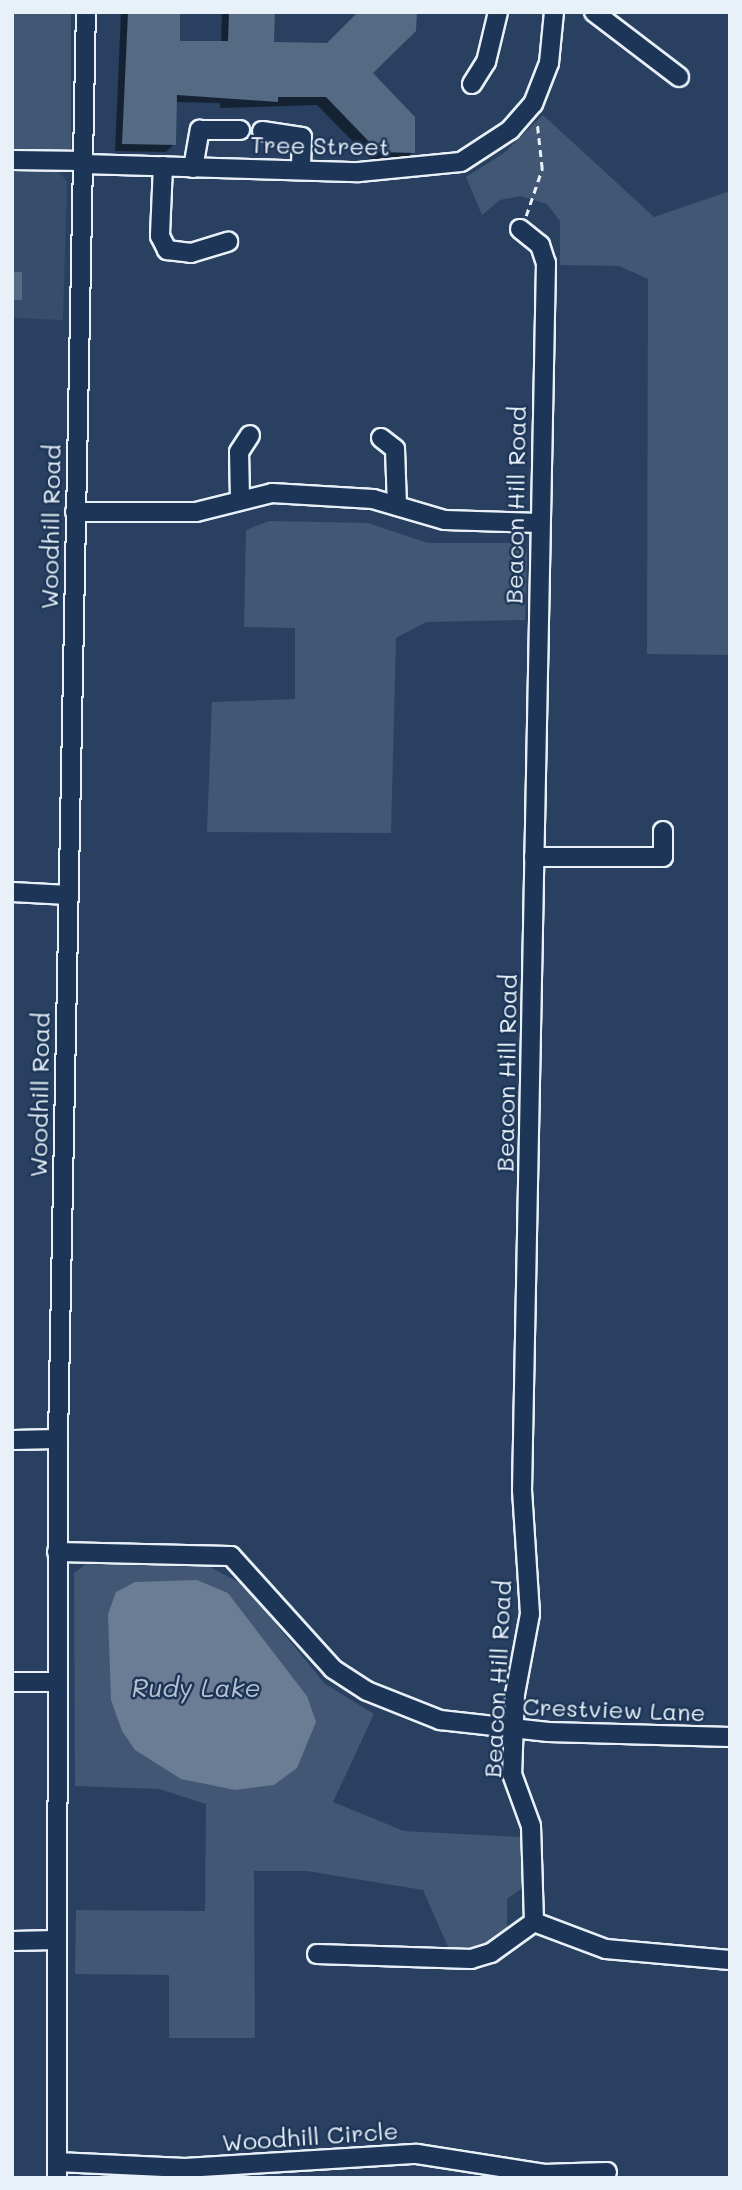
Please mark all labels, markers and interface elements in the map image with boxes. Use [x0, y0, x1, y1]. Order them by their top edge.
street label: Tree Street [250, 129, 390, 161]
street label: Beacon Hill Road [499, 406, 531, 604]
street label: Woodhill Road [34, 444, 66, 610]
street label: Beacon Hill Road [490, 974, 522, 1172]
street label: Woodhill Road [23, 1012, 55, 1178]
street label: Beacon Hill Road [477, 1579, 517, 1779]
water label: Rudy Lake [131, 1672, 261, 1704]
street label: Crestview Lane [522, 1691, 706, 1727]
street label: Woodhill Circle [221, 2115, 399, 2157]

